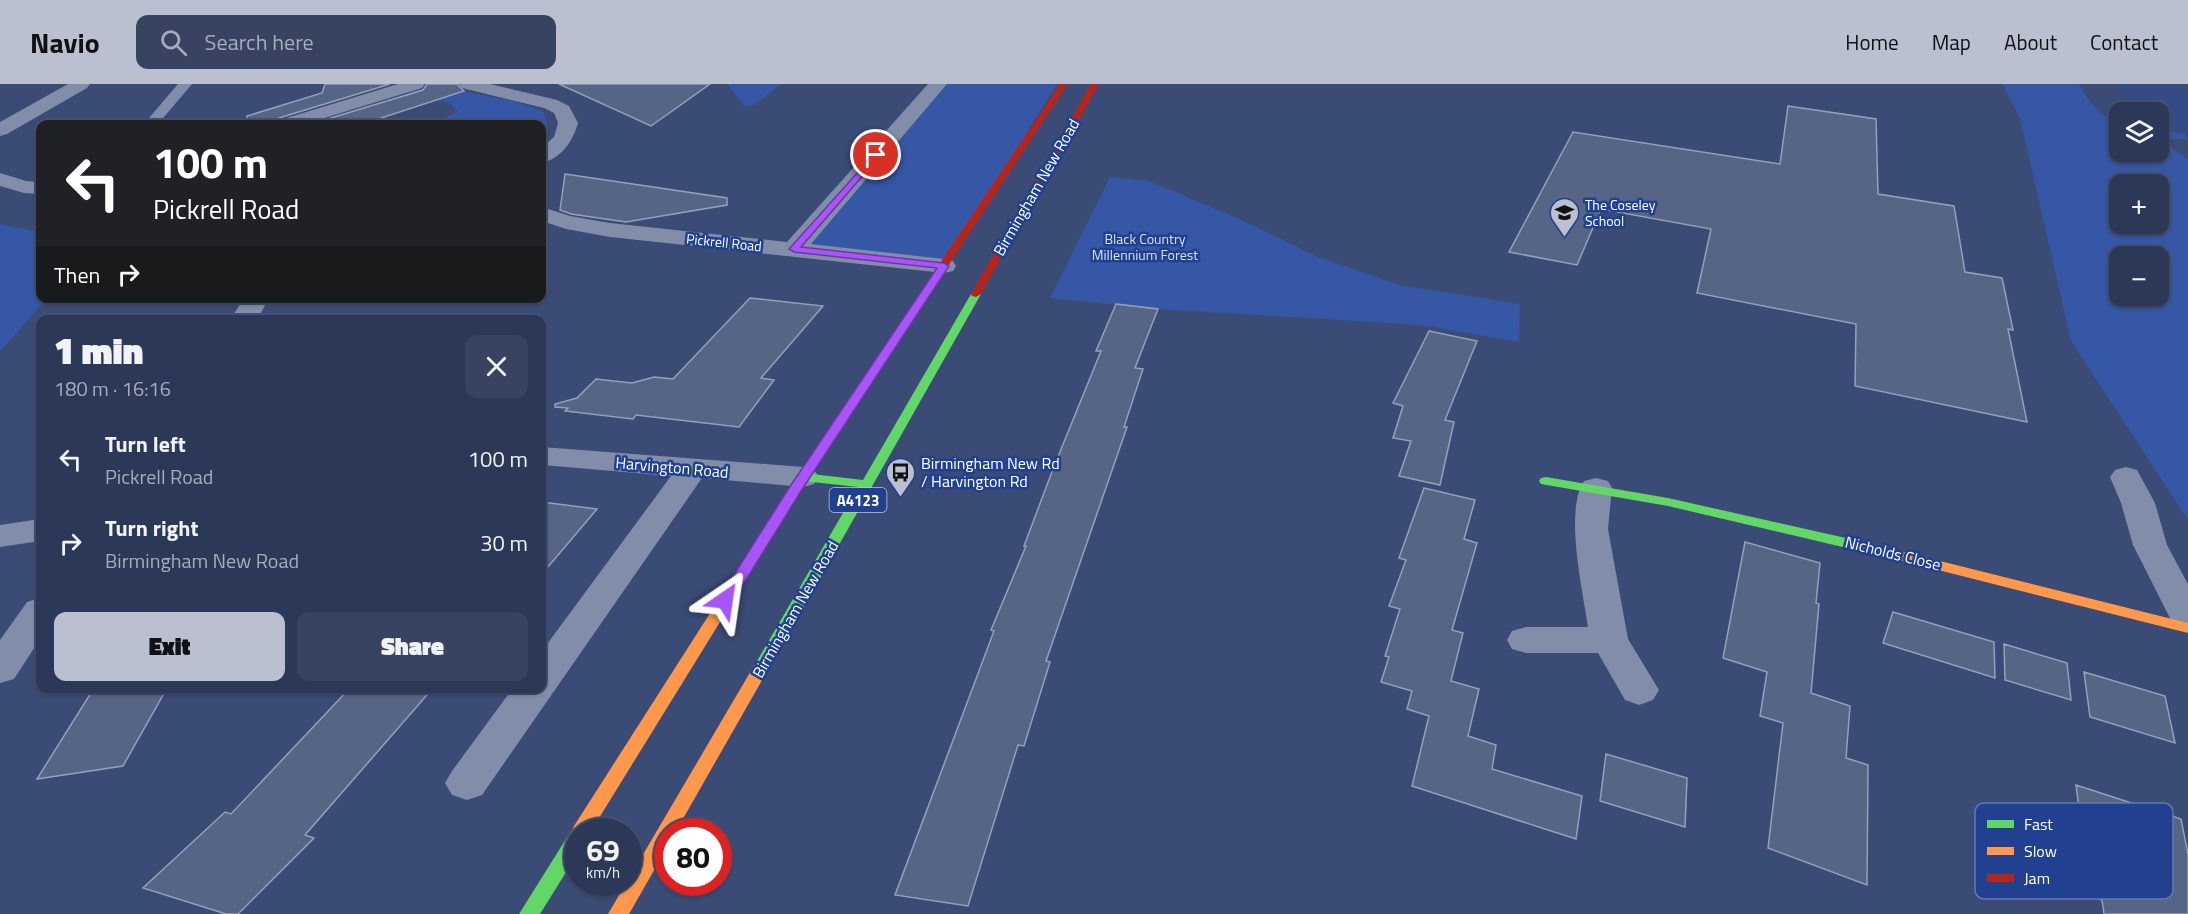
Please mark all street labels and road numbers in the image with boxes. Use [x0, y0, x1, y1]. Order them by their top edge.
street label: Birmingham New Road [987, 114, 1085, 260]
street label: Pickrell Road [685, 228, 763, 256]
street label: Harvington Road [615, 450, 729, 484]
road number: A4123 [830, 488, 886, 512]
street label: Nicholds Close [1843, 530, 1943, 576]
street label: Birmingham New Road [746, 536, 844, 682]

